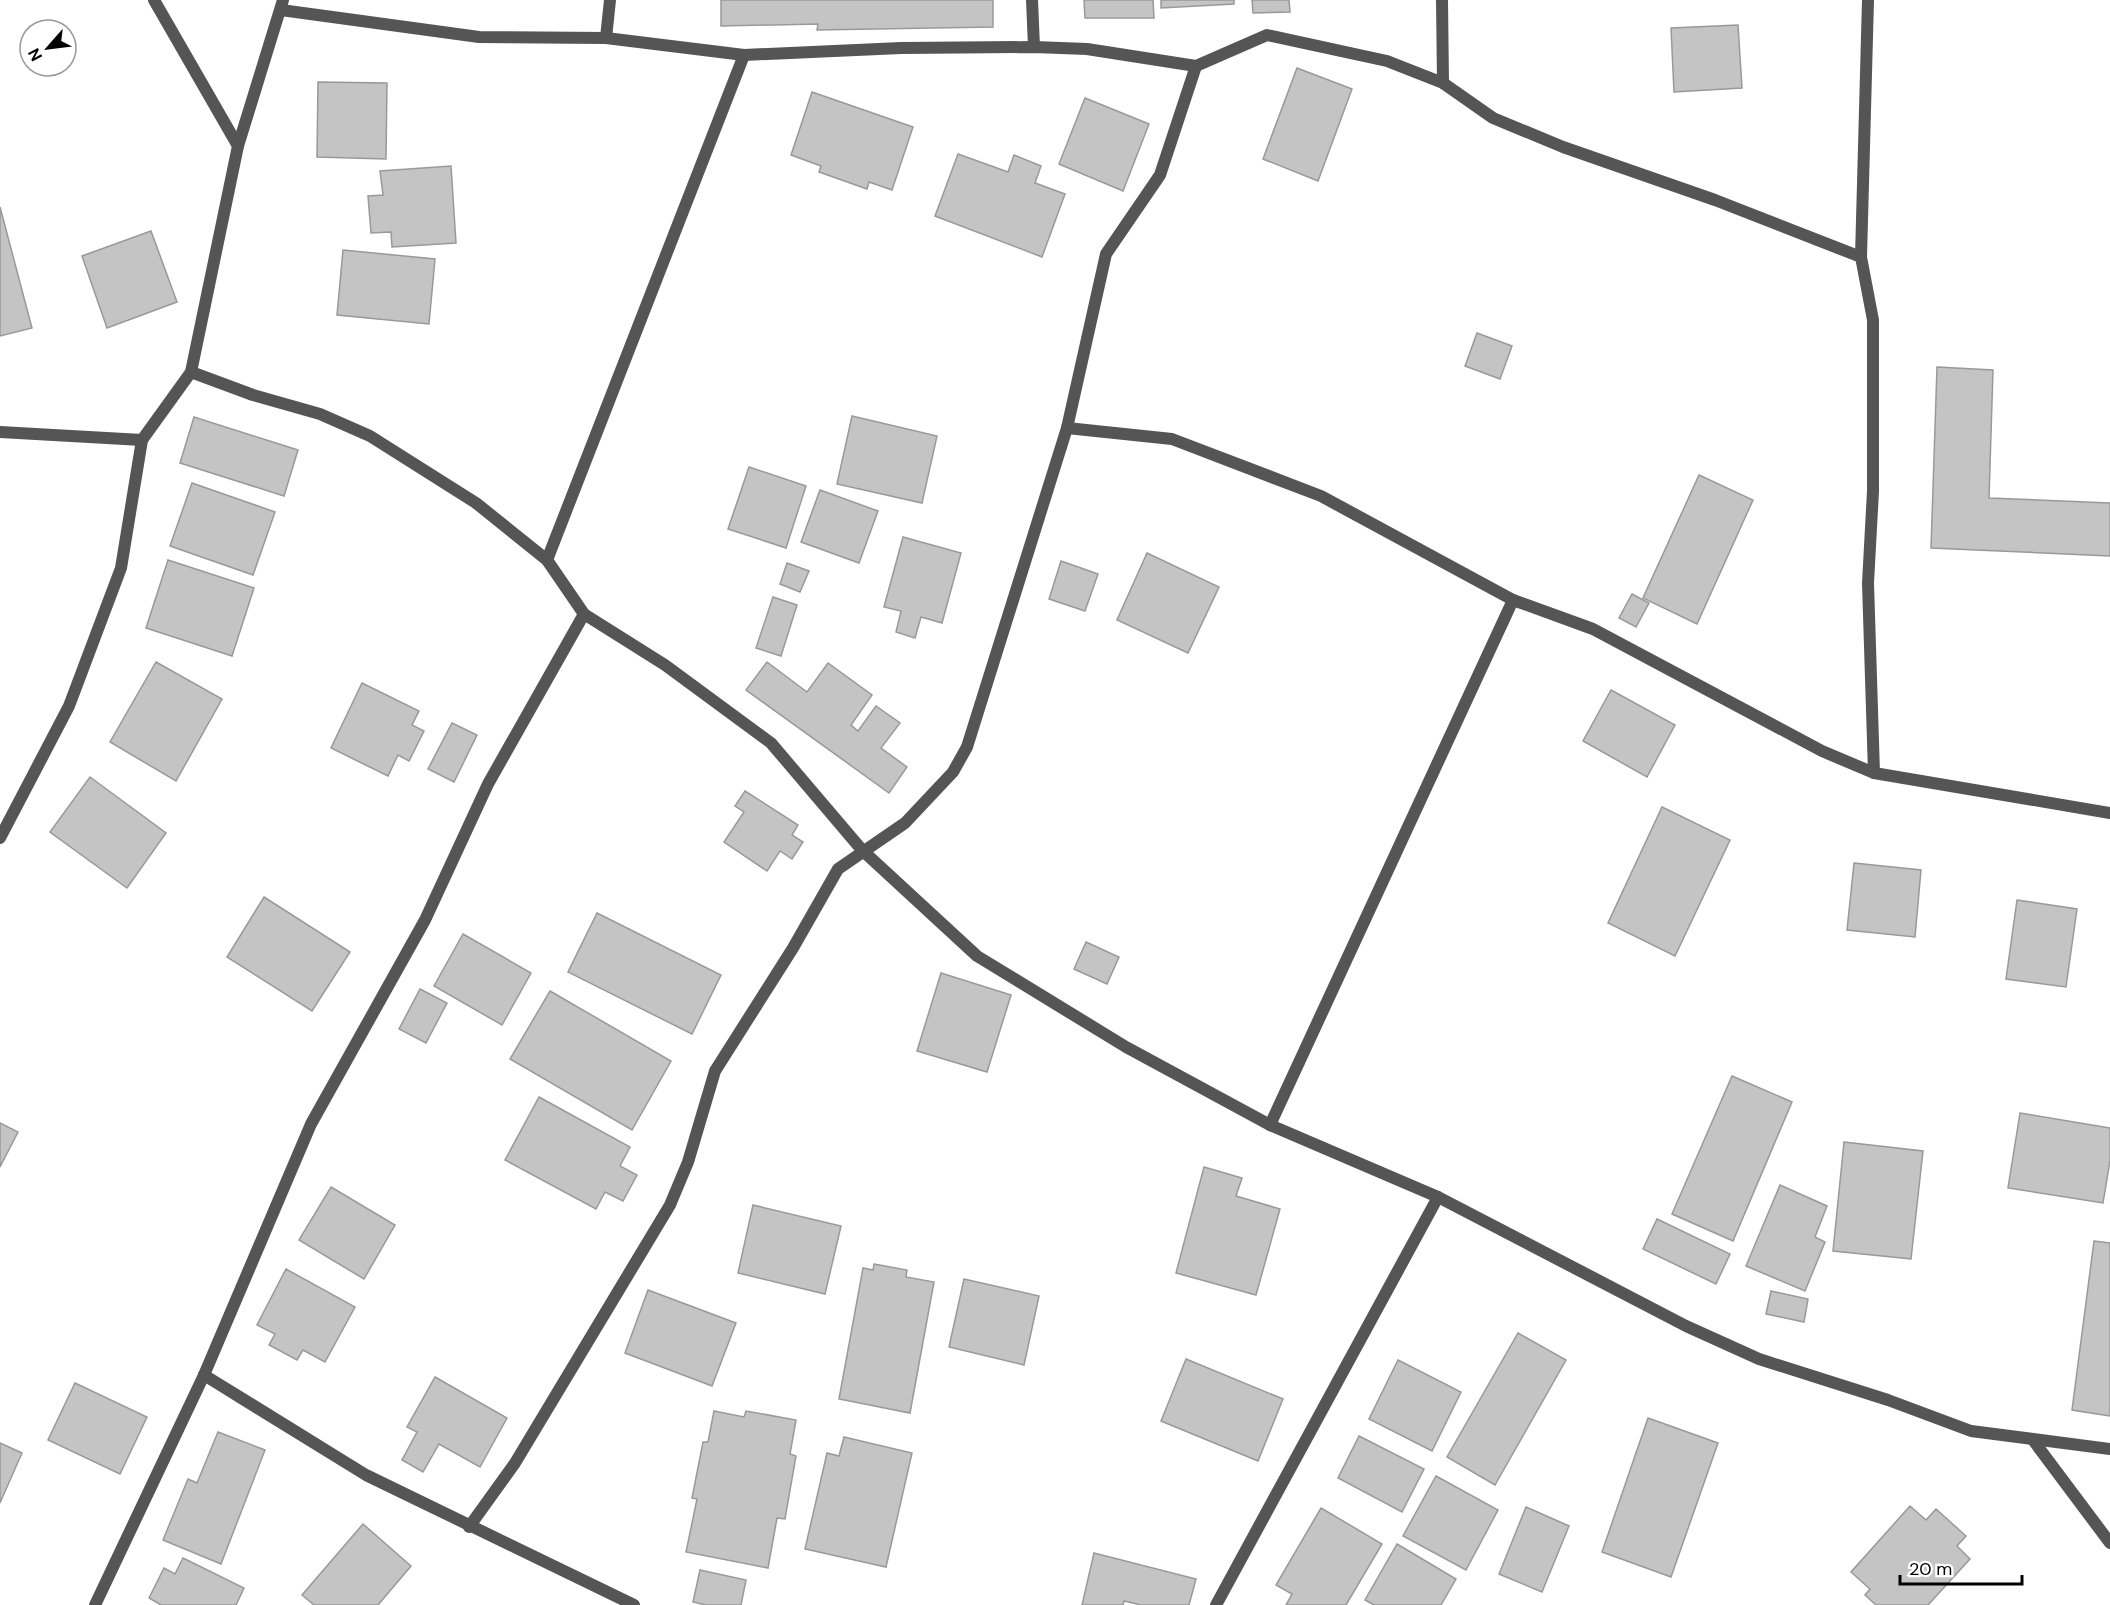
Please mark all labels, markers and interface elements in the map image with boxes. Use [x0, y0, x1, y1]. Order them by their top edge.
north arrow [18, 18, 78, 78]
text: N [23, 45, 47, 65]
scale bar [1900, 1548, 2022, 1586]
text: 20 m [1909, 1557, 1952, 1581]

